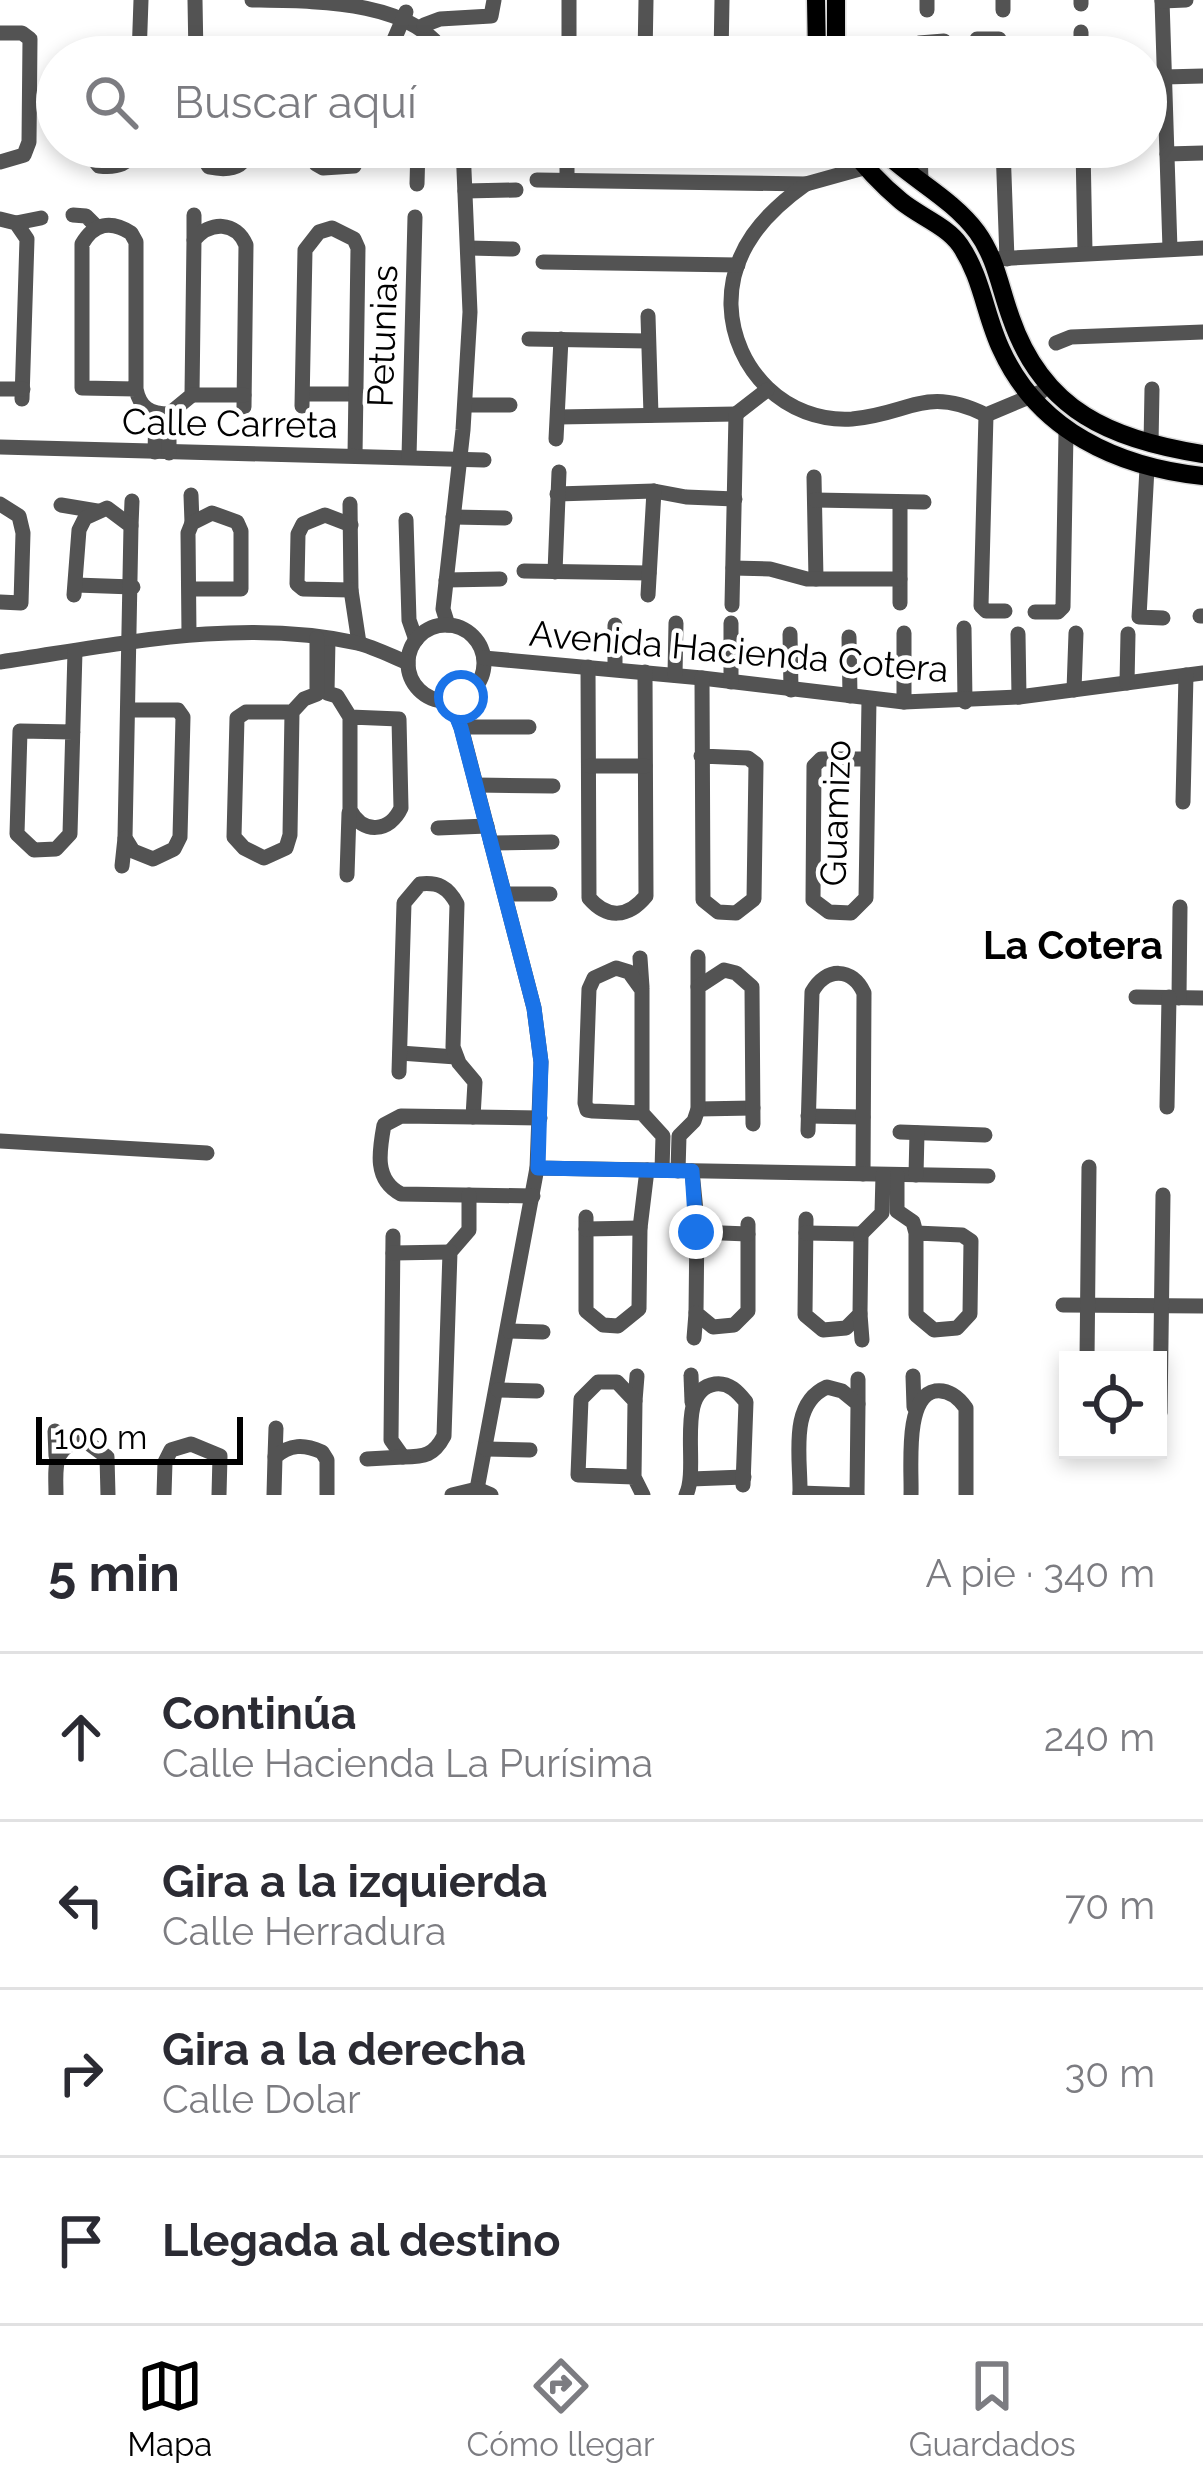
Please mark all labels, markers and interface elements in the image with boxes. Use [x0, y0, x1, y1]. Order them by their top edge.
search box [36, 36, 1167, 168]
icon: search [78, 69, 144, 135]
text: Buscar aquí [174, 76, 417, 129]
street label: Petunias [359, 264, 405, 408]
street label: Calle Carreta [122, 400, 338, 446]
street label: Avenida Hacienda Cotera [528, 612, 950, 690]
route start [434, 670, 488, 724]
street label: Guamizo [811, 739, 859, 887]
district label: La Cotera [983, 922, 1163, 968]
route end [669, 1205, 723, 1259]
map controls [1059, 1351, 1167, 1459]
button: locate [1059, 1351, 1167, 1459]
scale bar [36, 1411, 243, 1464]
text: 100 m [54, 1418, 147, 1457]
text: 5 min [48, 1543, 180, 1603]
text: A pie · 340 m [925, 1550, 1155, 1596]
text: Continúa [162, 1687, 357, 1740]
icon: ahead [48, 1704, 114, 1770]
text: 240 m [1044, 1714, 1155, 1760]
text: Calle Hacienda La Purísima [162, 1740, 653, 1786]
text: Gira a la izquierda [162, 1855, 548, 1908]
icon: left [48, 1872, 114, 1938]
text: 70 m [1065, 1882, 1155, 1928]
text: Calle Herradura [162, 1908, 446, 1954]
text: Gira a la derecha [162, 2023, 526, 2076]
icon: right [48, 2040, 114, 2106]
text: 30 m [1065, 2050, 1155, 2096]
text: Calle Dolar [162, 2076, 361, 2122]
icon: arrive [48, 2208, 114, 2274]
text: Llegada al destino [162, 2214, 561, 2267]
tab: Mapa [127, 2353, 212, 2464]
tab: Cómo llegar [467, 2353, 655, 2464]
tab: Guardados [909, 2353, 1076, 2464]

